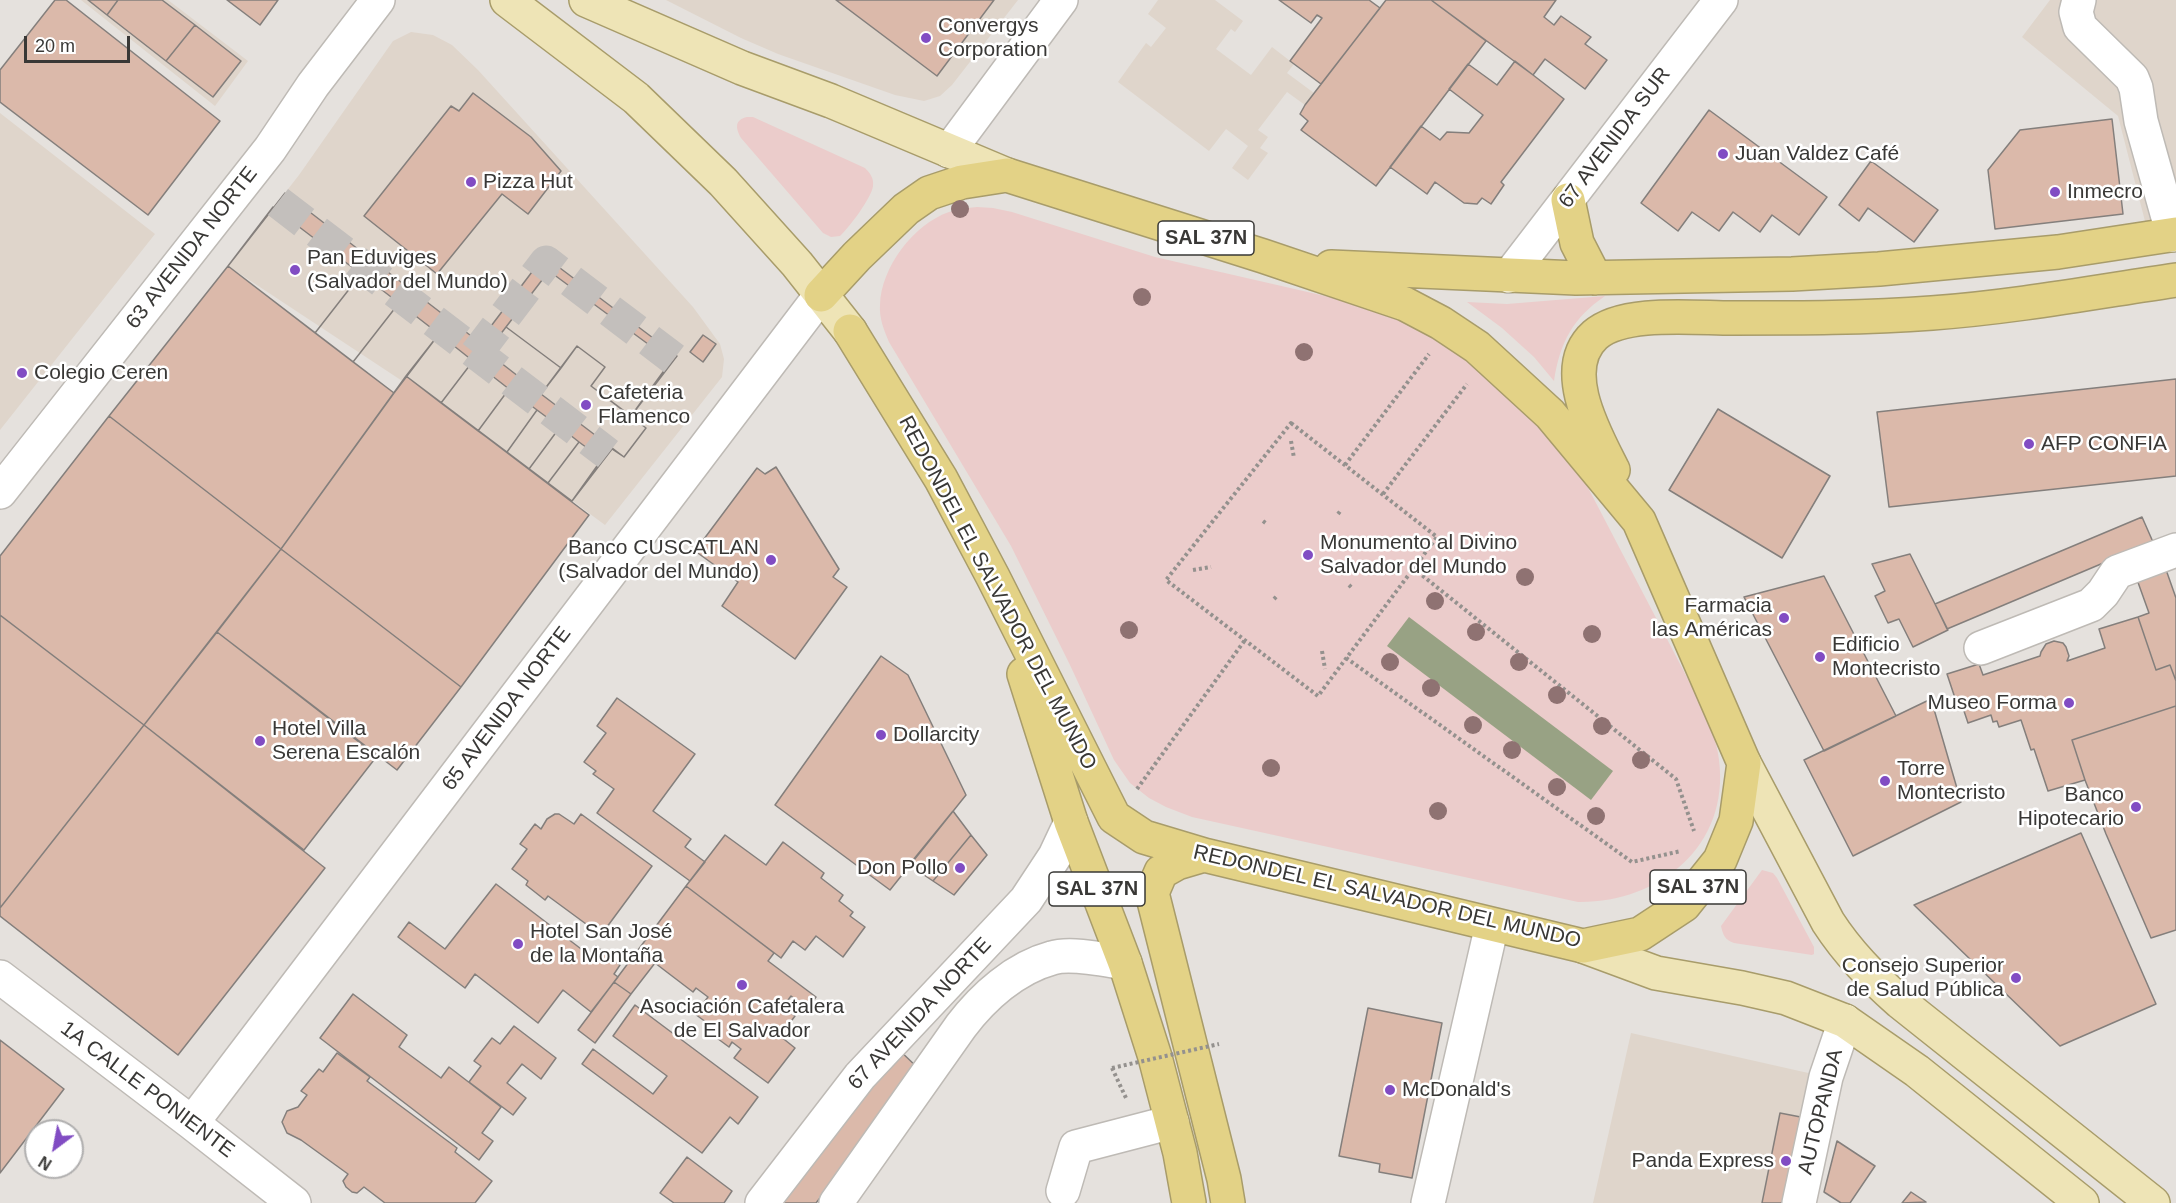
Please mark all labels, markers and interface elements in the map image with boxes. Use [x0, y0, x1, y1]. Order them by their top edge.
place label: Convergys Corporation [938, 13, 1048, 63]
scale bar [27, 24, 134, 62]
marker: Convergys Corporation [919, 31, 933, 45]
text: 20 m [35, 36, 75, 56]
street label: 67 AVENIDA SUR [1554, 63, 1676, 213]
place label: Juan Valdez Café [1735, 141, 1899, 167]
marker: Juan Valdez Café [1716, 147, 1730, 161]
street label: 63 AVENIDA NORTE [121, 162, 263, 334]
place label: Pizza Hut [483, 169, 573, 195]
marker: Pizza Hut [464, 175, 478, 189]
place label: Inmecro [2067, 179, 2143, 205]
marker: Inmecro [2048, 185, 2062, 199]
road number: SAL 37N [1158, 221, 1254, 255]
place label: Pan Eduviges (Salvador del Mundo) [307, 245, 508, 295]
marker: Pan Eduviges (Salvador del Mundo) [288, 263, 302, 277]
place label: Colegio Ceren [34, 360, 168, 386]
marker: Colegio Ceren [15, 366, 29, 380]
place label: Cafeteria Flamenco [598, 380, 690, 430]
marker: Cafeteria Flamenco [579, 398, 593, 412]
street label: REDONDEL EL SALVADOR DEL MUNDO [893, 412, 1101, 774]
place label: AFP CONFIA [2041, 431, 2167, 457]
marker: AFP CONFIA [2022, 437, 2036, 451]
place label: Monumento al Divino Salvador del Mundo [1320, 530, 1517, 580]
place label: Banco CUSCATLAN (Salvador del Mundo) [558, 535, 759, 585]
marker: Monumento al Divino Salvador del Mundo [1301, 548, 1315, 562]
marker: Banco CUSCATLAN (Salvador del Mundo) [764, 553, 778, 567]
place label: Farmacia las Américas [1652, 593, 1772, 643]
marker: Farmacia las Américas [1777, 611, 1791, 625]
street label: 65 AVENIDA NORTE [437, 622, 577, 796]
place label: Edificio Montecristo [1832, 632, 1941, 682]
marker: Edificio Montecristo [1813, 650, 1827, 664]
place label: Museo Forma [1927, 690, 2057, 716]
marker: Museo Forma [2062, 696, 2076, 710]
place label: Hotel Villa Serena Escalón [272, 716, 420, 766]
place label: Dollarcity [893, 722, 979, 748]
marker: Dollarcity [874, 728, 888, 742]
marker: Hotel Villa Serena Escalón [253, 734, 267, 748]
place label: Torre Montecristo [1897, 756, 2006, 806]
marker: Torre Montecristo [1878, 774, 1892, 788]
place label: Banco Hipotecario [2018, 782, 2124, 832]
marker: Banco Hipotecario [2129, 800, 2143, 814]
street label: REDONDEL EL SALVADOR DEL MUNDO [1191, 840, 1583, 954]
place label: Don Pollo [857, 855, 948, 881]
marker: Don Pollo [953, 861, 967, 875]
road number: SAL 37N [1650, 870, 1746, 904]
road number: SAL 37N [1049, 872, 1145, 906]
place label: Hotel San José de la Montaña [530, 919, 672, 969]
street label: 67 AVENIDA NORTE [843, 933, 997, 1095]
marker: Hotel San José de la Montaña [511, 937, 525, 951]
place label: Consejo Superior de Salud Pública [1842, 953, 2004, 1003]
marker: Consejo Superior de Salud Pública [2009, 971, 2023, 985]
marker: Asociación Cafetalera de El Salvador [735, 978, 749, 992]
place label: Asociación Cafetalera de El Salvador [640, 994, 844, 1044]
street label: 1A CALLE PONIENTE [55, 1016, 239, 1164]
street label: AUTOPANDA [1793, 1046, 1849, 1178]
place label: McDonald's [1402, 1077, 1511, 1103]
marker: McDonald's [1383, 1083, 1397, 1097]
north arrow [24, 1119, 84, 1179]
place label: Panda Express [1632, 1148, 1774, 1174]
text: N [36, 1153, 55, 1173]
marker: Panda Express [1779, 1154, 1793, 1168]

